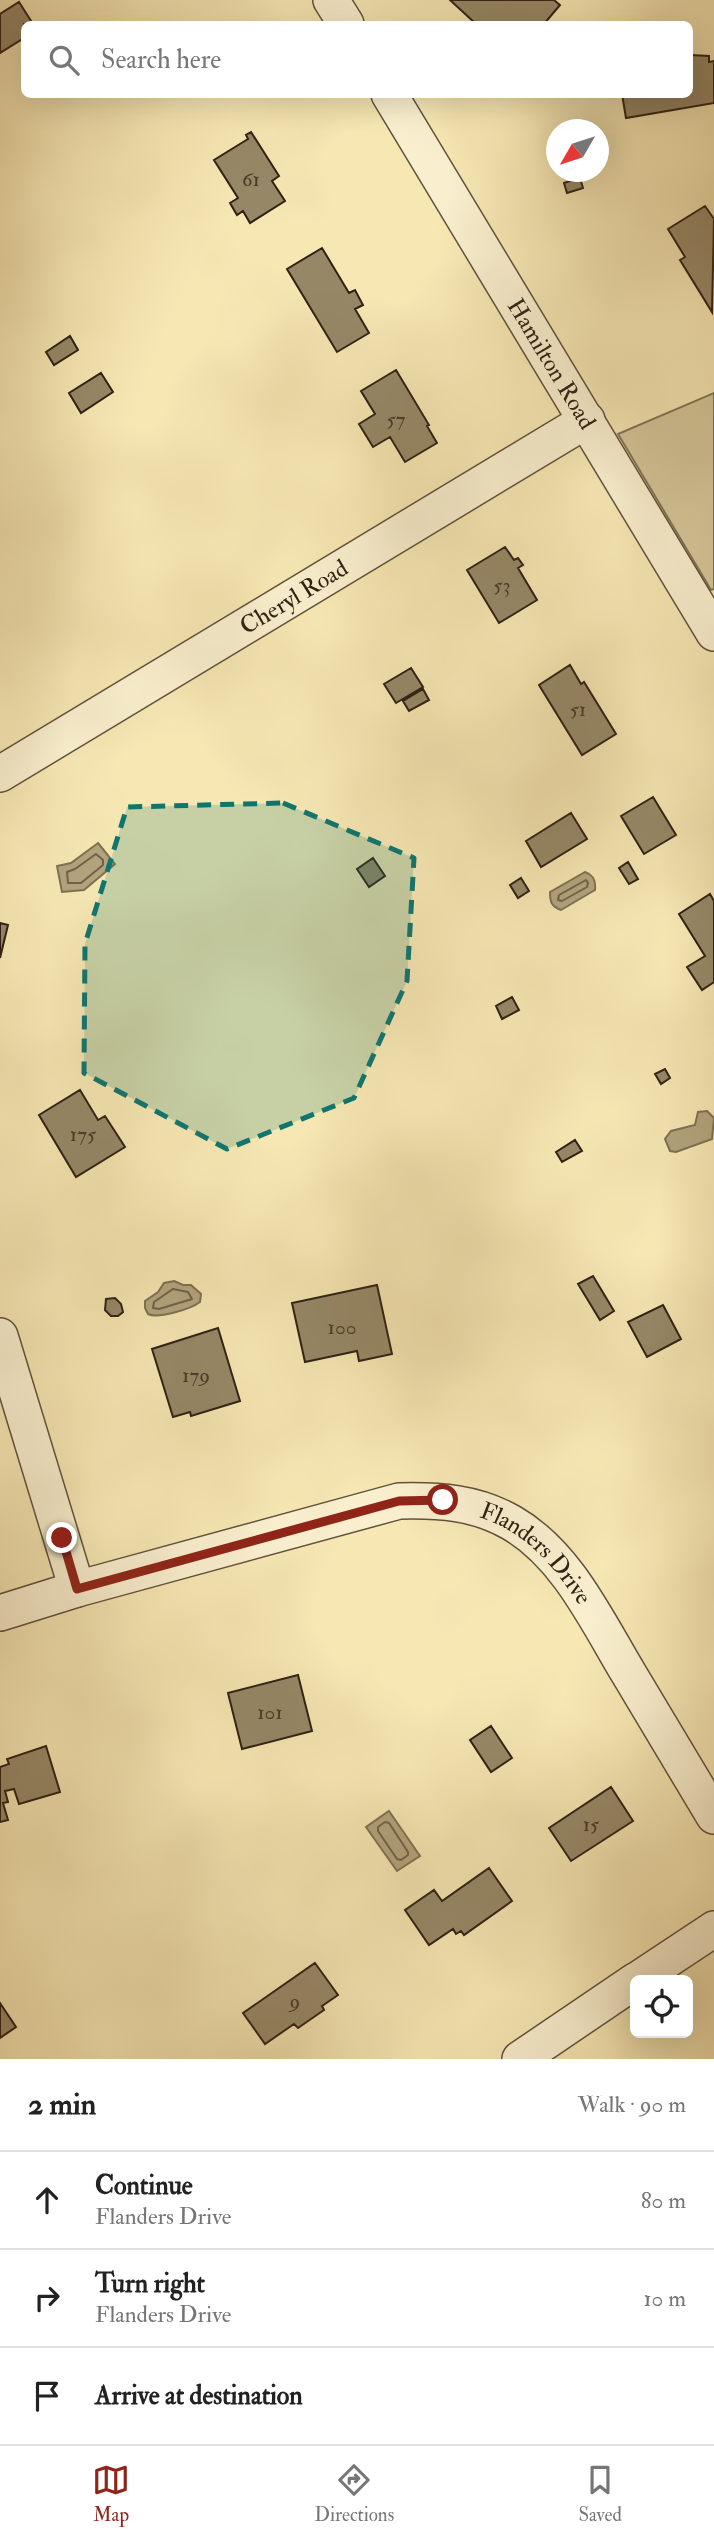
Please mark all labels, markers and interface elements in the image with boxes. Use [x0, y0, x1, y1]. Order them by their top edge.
search box [21, 21, 693, 98]
icon: search [45, 41, 83, 79]
text: Search here [101, 44, 221, 76]
north arrow [546, 119, 609, 182]
house number: 61 [242, 166, 260, 193]
street label: Hamilton Road [500, 293, 603, 435]
house number: 57 [387, 406, 406, 433]
street label: Cheryl Road [234, 553, 354, 642]
house number: 53 [493, 572, 511, 599]
house number: 51 [570, 696, 586, 723]
house number: 175 [70, 1121, 97, 1148]
house number: 100 [328, 1314, 356, 1341]
house number: 179 [182, 1362, 210, 1389]
route start [427, 1484, 458, 1515]
street label: Flanders Drive [476, 1495, 599, 1610]
route end [46, 1522, 77, 1553]
house number: 101 [257, 1699, 283, 1726]
house number: 15 [583, 1811, 600, 1838]
map controls [630, 1975, 693, 2038]
button: locate [630, 1975, 693, 2038]
house number: 9 [288, 1988, 300, 2015]
text: 2 min [28, 2086, 96, 2123]
text: Walk · 90 m [578, 2090, 686, 2119]
text: Continue [95, 2170, 193, 2202]
icon: ahead [28, 2181, 66, 2219]
text: 80 m [641, 2186, 686, 2215]
text: Flanders Drive [95, 2202, 231, 2231]
text: Turn right [95, 2268, 205, 2300]
icon: right [28, 2279, 66, 2317]
text: 10 m [643, 2284, 686, 2313]
text: Flanders Drive [95, 2300, 231, 2329]
icon: arrive [28, 2377, 66, 2415]
text: Arrive at destination [95, 2380, 303, 2412]
tab: Map [92, 2461, 130, 2527]
tab: Directions [314, 2461, 394, 2527]
tab: Saved [578, 2461, 622, 2527]

